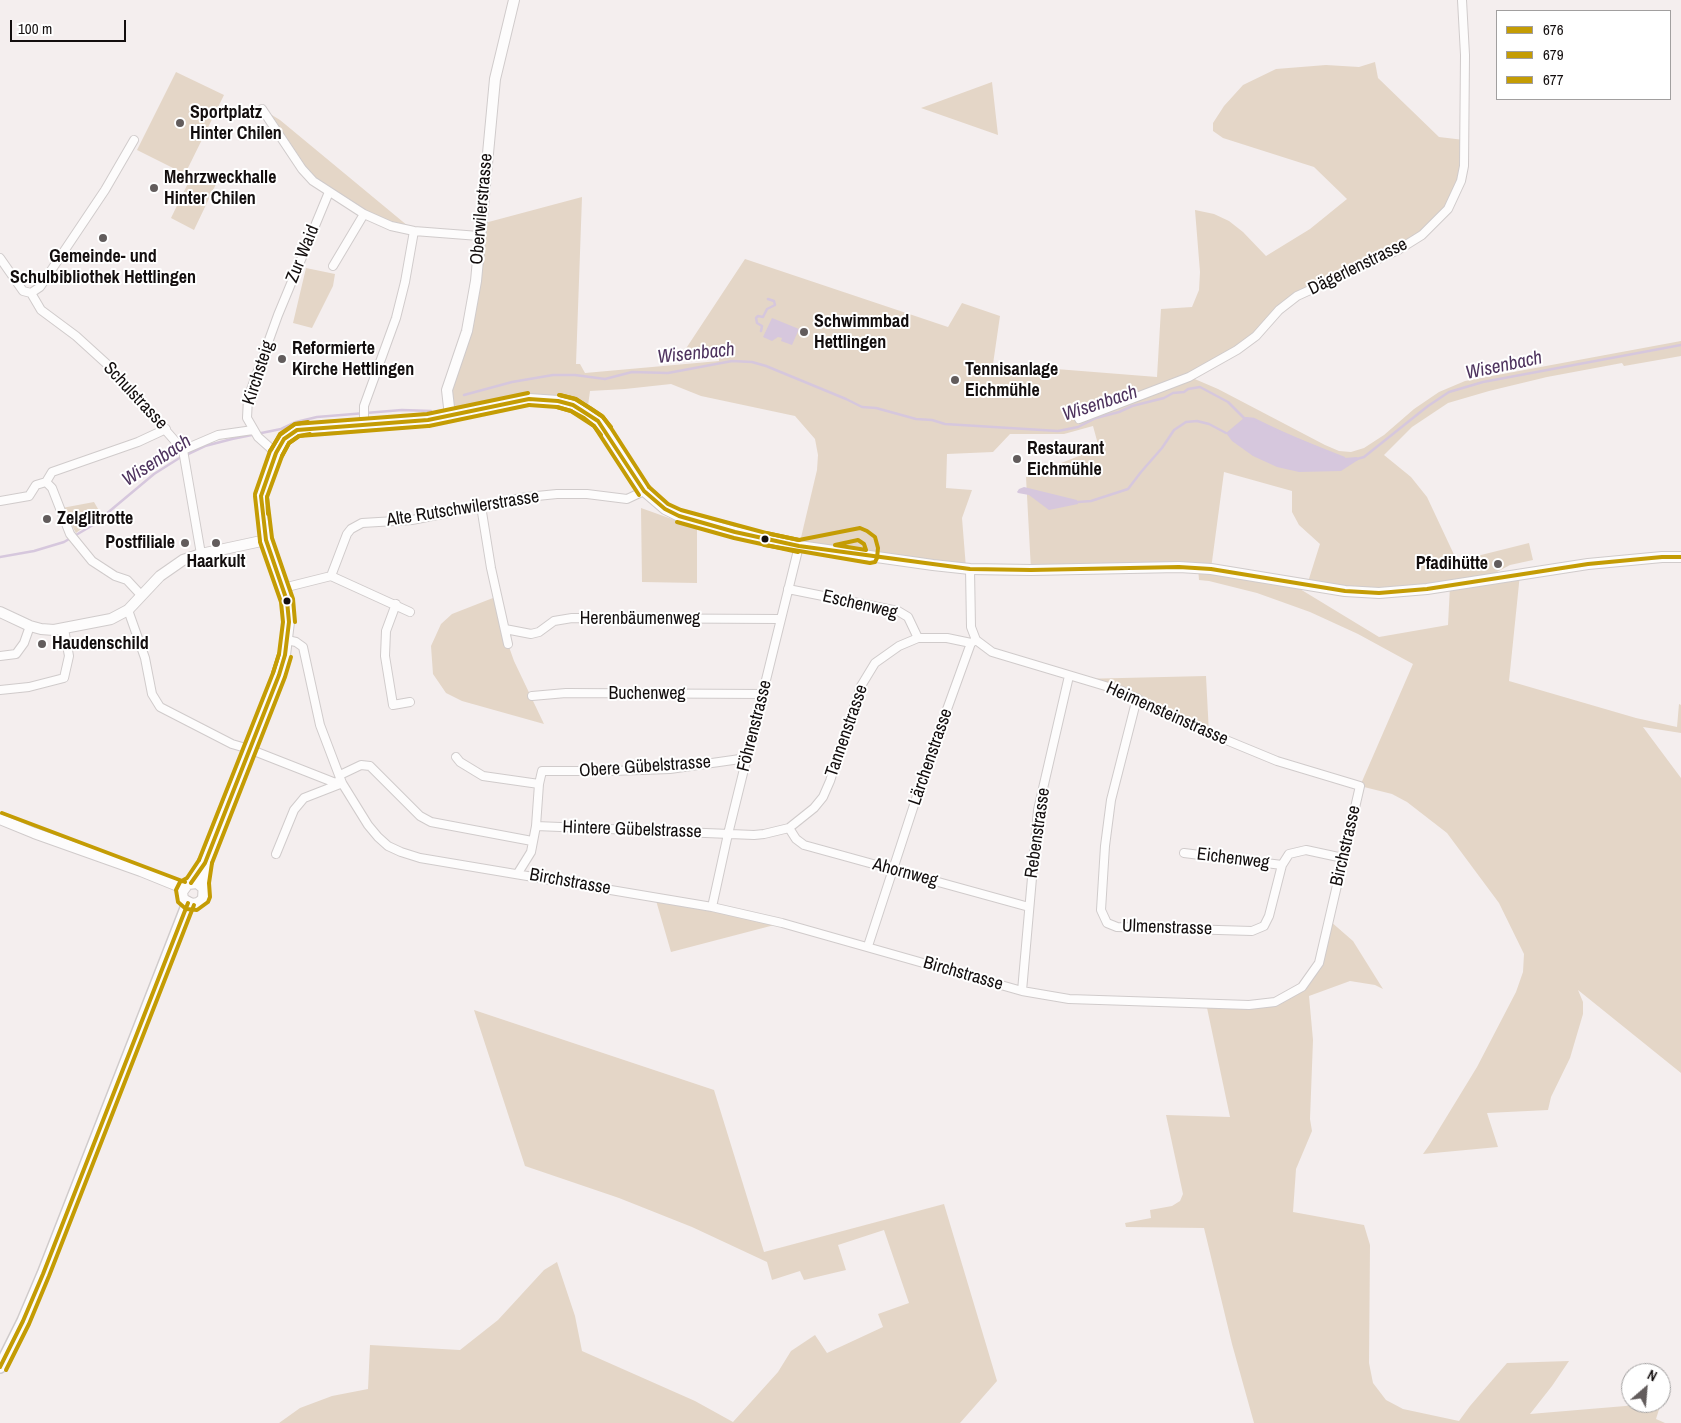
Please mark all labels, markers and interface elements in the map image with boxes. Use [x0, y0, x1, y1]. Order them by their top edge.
scale bar [12, 10, 129, 42]
legend [1496, 10, 1671, 100]
text: 100 m [18, 18, 52, 39]
text: 676 [1543, 19, 1564, 40]
text: 679 [1543, 44, 1564, 65]
text: 677 [1543, 69, 1564, 90]
place label: Sportplatz Hinter Chilen [190, 102, 282, 144]
marker: Sportplatz Hinter Chilen [174, 117, 186, 129]
street label: Oberwilerstrasse [466, 152, 498, 266]
place label: Mehrzweckhalle Hinter Chilen [164, 167, 276, 210]
marker: Mehrzweckhalle Hinter Chilen [148, 182, 160, 194]
street label: Zur Waid [282, 222, 324, 286]
marker: Gemeinde- und Schulbibliothek Hettlingen [97, 232, 109, 244]
street label: Dägerlenstrasse [1305, 234, 1411, 300]
place label: Gemeinde- und Schulbibliothek Hettlingen [10, 246, 196, 288]
place label: Schwimmbad Hettlingen [814, 311, 909, 354]
marker: Schwimmbad Hettlingen [798, 326, 810, 338]
street label: Kirchsteig [238, 338, 280, 408]
place label: Reformierte Kirche Hettlingen [292, 338, 414, 380]
water label: Wisenbach [656, 339, 736, 369]
water label: Wisenbach [1464, 347, 1544, 385]
marker: Reformierte Kirche Hettlingen [276, 353, 288, 365]
street label: Schulstrasse [98, 358, 172, 434]
place label: Tennisanlage Eichmühle [965, 359, 1058, 402]
marker: Tennisanlage Eichmühle [949, 374, 961, 386]
water label: Wisenbach [1060, 381, 1140, 427]
water label: Wisenbach [118, 430, 196, 492]
place label: Restaurant Eichmühle [1027, 438, 1104, 480]
marker: Restaurant Eichmühle [1011, 453, 1023, 465]
street label: Alte Rutschwilerstrasse [385, 486, 541, 532]
place label: Zelglitrotte [57, 508, 133, 530]
marker: Zelglitrotte [41, 513, 53, 525]
place label: Postfiliale [105, 532, 175, 554]
unlabelled marker [760, 534, 770, 544]
marker: Postfiliale [179, 537, 191, 549]
marker: Haarkult [210, 537, 222, 549]
place label: Haarkult [186, 551, 246, 573]
place label: Pfadihütte [1416, 553, 1488, 575]
marker: Pfadihütte [1492, 558, 1504, 570]
street label: Eschenweg [820, 586, 900, 624]
unlabelled marker [282, 596, 292, 606]
street label: Herenbäumenweg [580, 608, 700, 630]
place label: Haudenschild [52, 633, 149, 655]
marker: Haudenschild [36, 638, 48, 650]
street label: Heimensteinstrasse [1103, 677, 1231, 751]
street label: Föhrenstrasse [733, 678, 777, 774]
street label: Tannenstrasse [821, 682, 873, 780]
street label: Buchenweg [608, 683, 686, 705]
street label: Lärchenstrasse [904, 706, 958, 808]
street label: Obere Gübelstrasse [578, 752, 712, 782]
street label: Rebenstrasse [1021, 786, 1055, 880]
street label: Birchstrasse [1326, 804, 1366, 888]
street label: Hintere Gübelstrasse [562, 817, 702, 843]
street label: Eichenweg [1195, 844, 1271, 874]
street label: Ahornweg [870, 854, 940, 892]
street label: Birchstrasse [528, 864, 612, 900]
street label: Ulmenstrasse [1122, 916, 1212, 940]
street label: Birchstrasse [921, 952, 1005, 996]
north arrow [1621, 1363, 1671, 1413]
text: N [1645, 1366, 1660, 1385]

